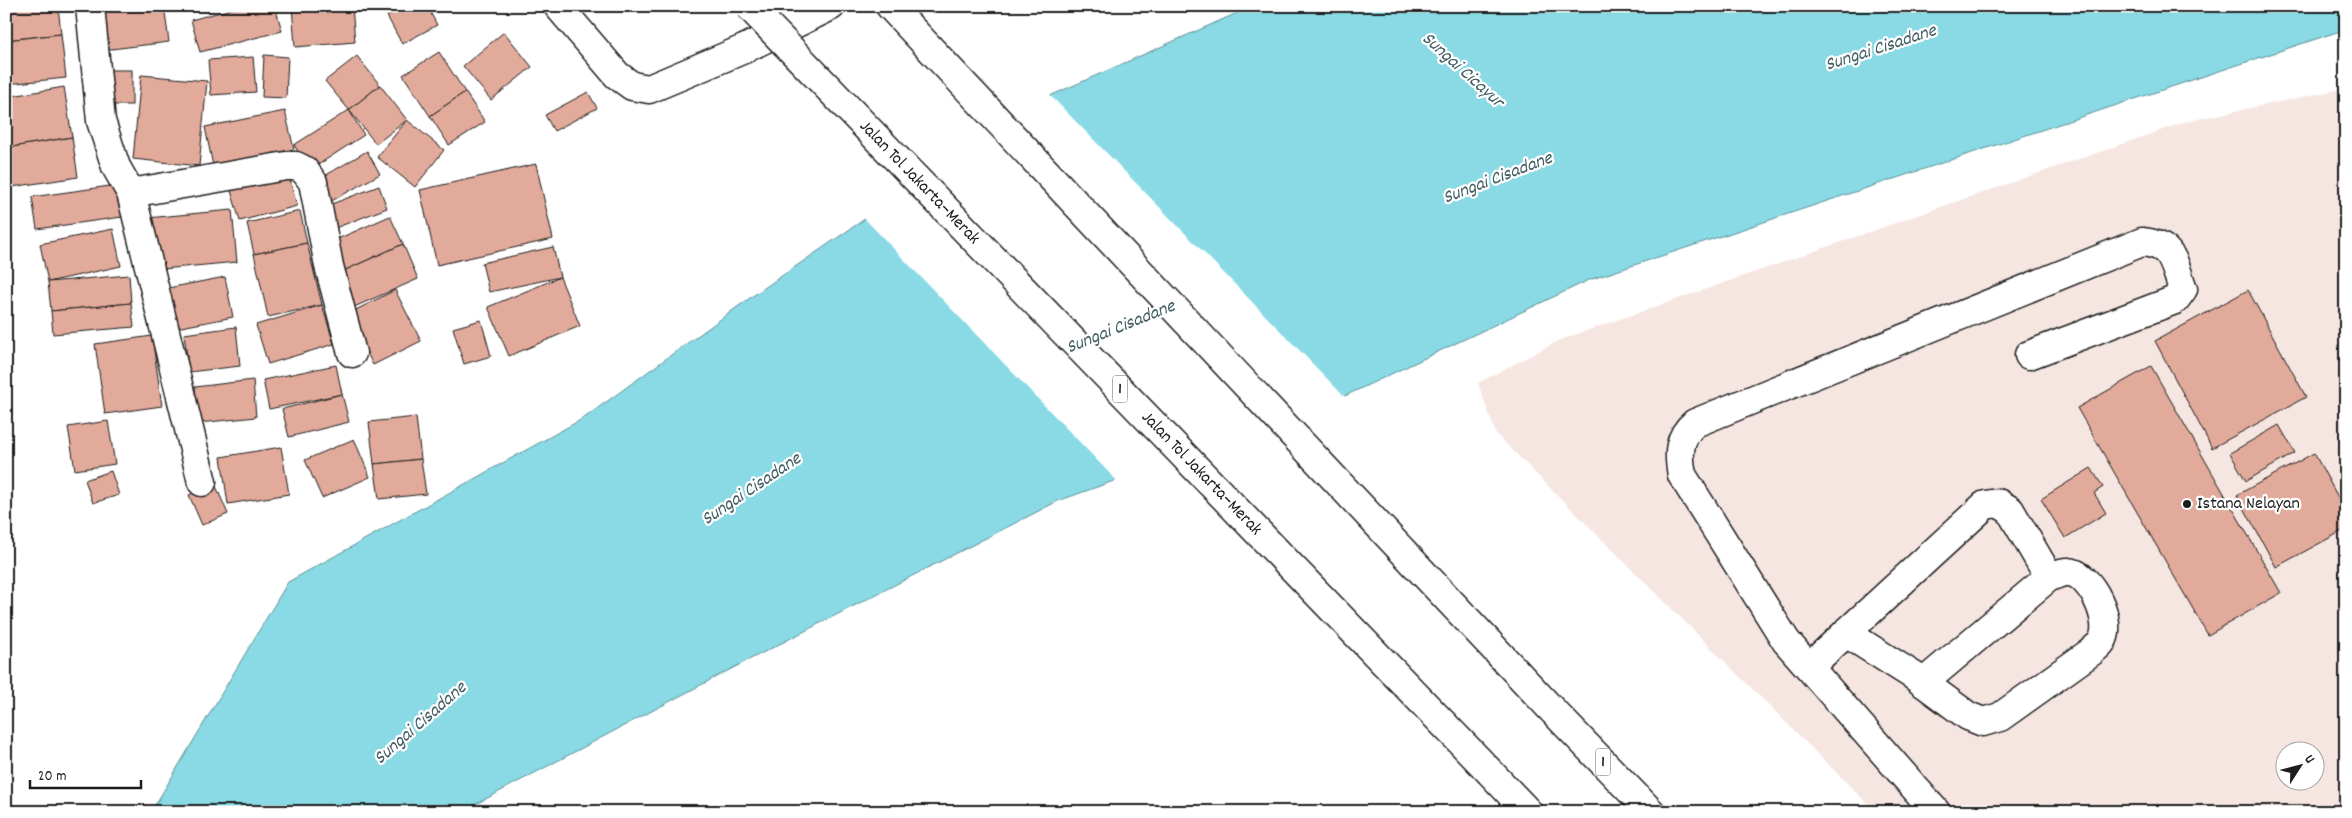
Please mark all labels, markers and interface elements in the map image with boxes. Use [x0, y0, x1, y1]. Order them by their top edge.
water label: Sungai Cisadane [1822, 18, 1941, 80]
water label: Sungai Cicayur [1415, 27, 1511, 117]
street label: Jalan Tol Jakarta–Merak [853, 115, 985, 251]
water label: Sungai Cisadane [1439, 145, 1558, 212]
water label: Sungai Cisadane [1063, 293, 1181, 362]
road number: 1 [1112, 376, 1128, 402]
street label: Jalan Tol Jakarta–Merak [1135, 406, 1267, 542]
water label: Sungai Cisadane [697, 446, 809, 533]
place label: Istana Nelayan [2197, 492, 2300, 517]
marker: Istana Nelayan [2181, 498, 2193, 510]
water label: Sungai Cisadane [369, 675, 475, 772]
north arrow [2274, 740, 2324, 790]
road number: 1 [1596, 749, 1610, 776]
text: U [2299, 751, 2319, 768]
scale bar [30, 758, 141, 790]
text: 20 m [38, 766, 66, 788]

